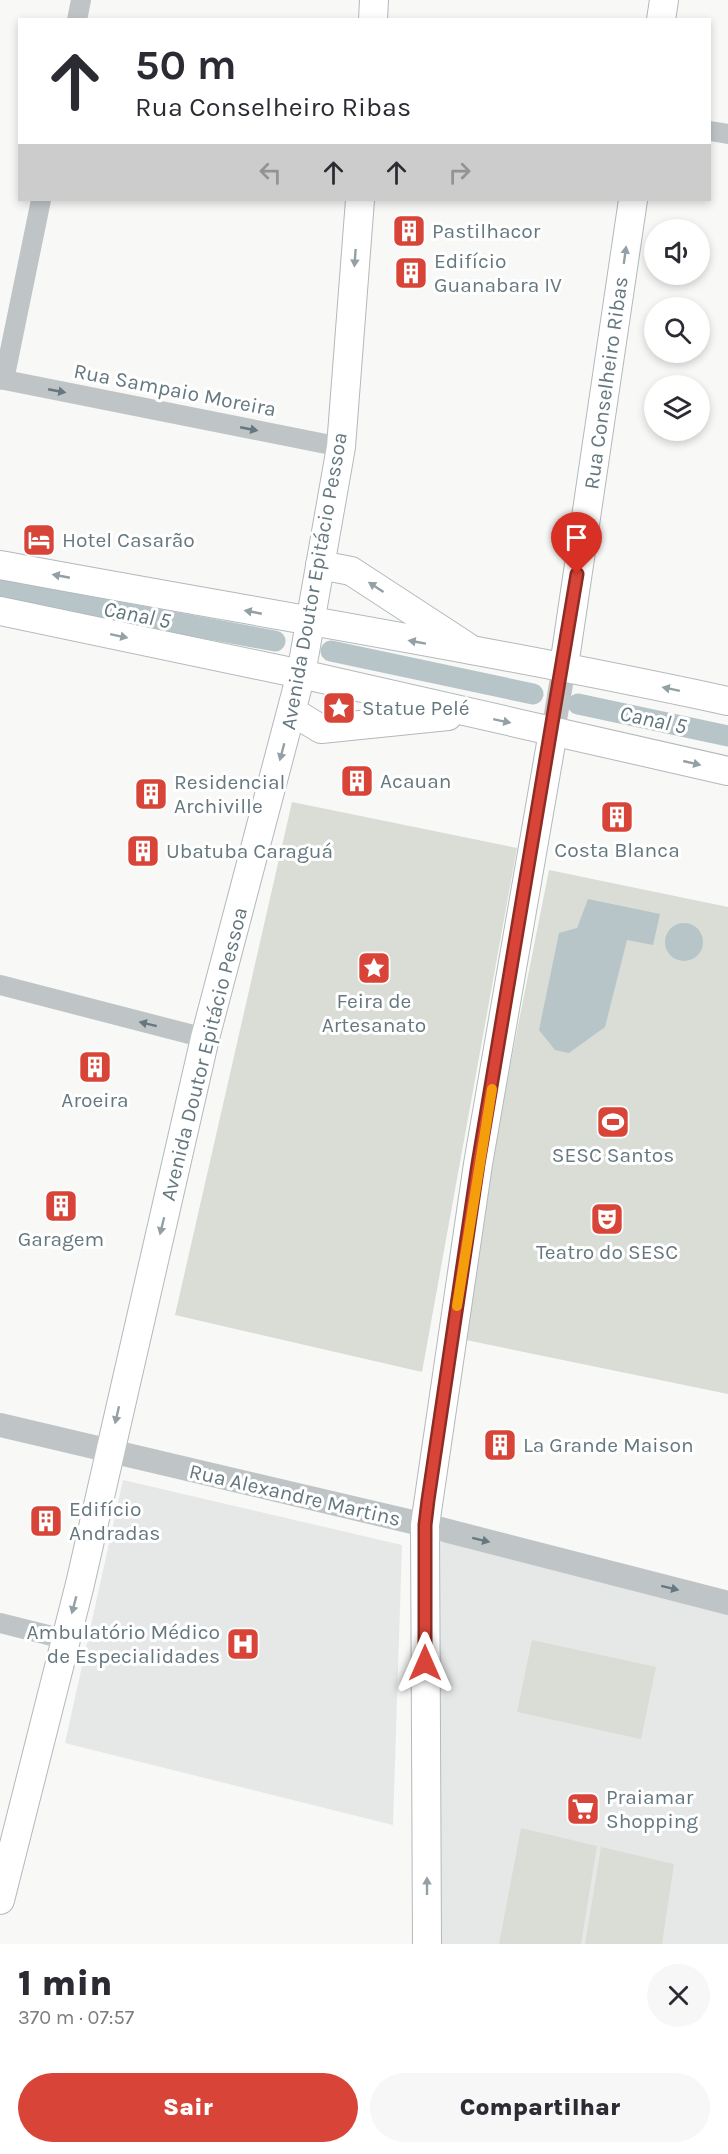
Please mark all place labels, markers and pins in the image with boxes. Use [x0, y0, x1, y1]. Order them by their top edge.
building icon: Pastilhacor [391, 213, 427, 249]
place label: Pastilhacor [432, 219, 541, 243]
place label: Edifício Guanabara IV [434, 249, 562, 297]
building icon: Edifício Guanabara IV [393, 255, 429, 291]
pin [551, 512, 602, 574]
hotel icon: Hotel Casarão [21, 522, 57, 558]
place label: Hotel Casarão [62, 528, 195, 552]
place icon: Statue Pelé [321, 690, 357, 726]
place label: Statue Pelé [362, 696, 470, 720]
building icon: Acauan [339, 763, 375, 799]
place label: Acauan [380, 769, 451, 793]
place label: Residencial Archiville [174, 770, 285, 818]
building icon: Residencial Archiville [133, 776, 169, 812]
building icon: Costa Blanca [599, 799, 635, 835]
building icon: Ubatuba Caraguá [125, 833, 161, 869]
place label: Costa Blanca [554, 838, 680, 862]
place label: Ubatuba Caraguá [166, 839, 333, 863]
place icon: Feira de Artesanato [356, 950, 392, 986]
place label: Feira de Artesanato [322, 989, 426, 1037]
building icon: Aroeira [77, 1049, 113, 1085]
place label: Aroeira [61, 1088, 129, 1112]
sports icon: SESC Santos [595, 1104, 631, 1140]
place label: SESC Santos [552, 1143, 674, 1167]
building icon: Garagem [43, 1188, 79, 1224]
theatre icon: Teatro do SESC [589, 1201, 625, 1237]
place label: Garagem [18, 1227, 104, 1251]
place label: Teatro do SESC [536, 1240, 678, 1264]
building icon: La Grande Maison [482, 1427, 518, 1463]
place label: La Grande Maison [523, 1433, 694, 1457]
place label: Edifício Andradas [69, 1497, 160, 1545]
building icon: Edifício Andradas [28, 1503, 64, 1539]
place label: Ambulatório Médico de Especialidades [26, 1620, 220, 1668]
hospital icon: Ambulatório Médico de Especialidades [225, 1626, 261, 1662]
place label: Praiamar Shopping [606, 1785, 698, 1833]
supermarket icon: Praiamar Shopping [565, 1791, 601, 1827]

